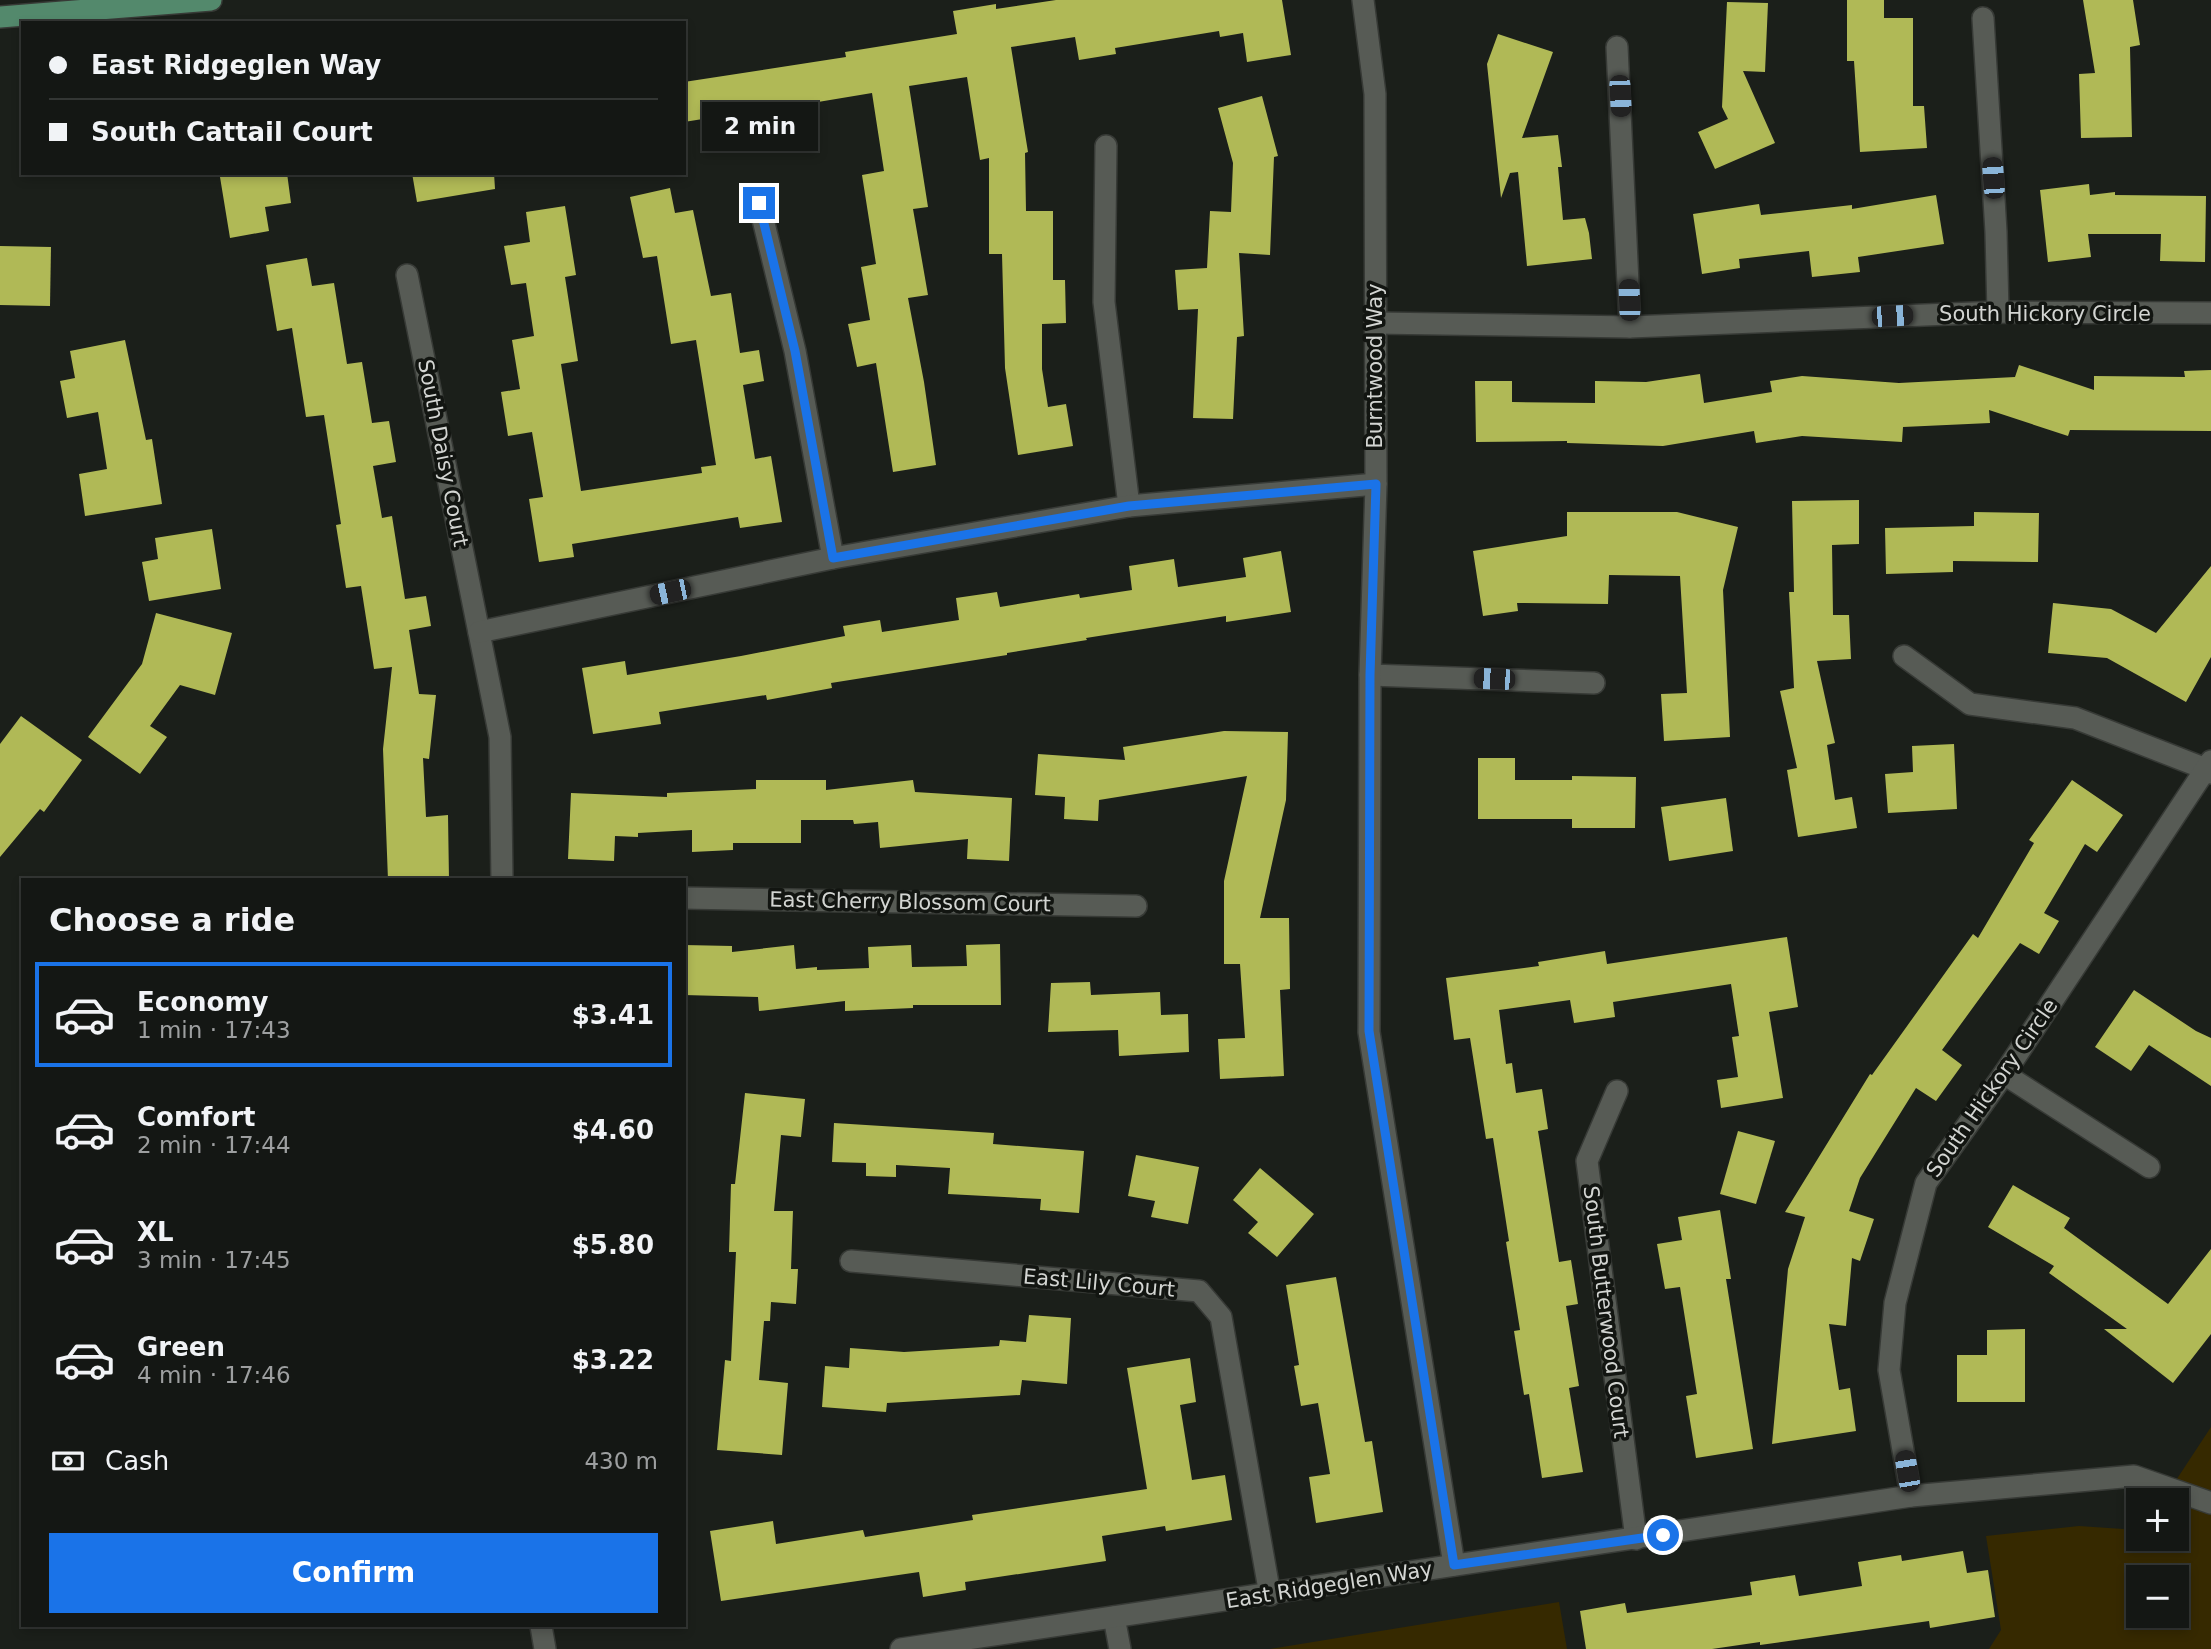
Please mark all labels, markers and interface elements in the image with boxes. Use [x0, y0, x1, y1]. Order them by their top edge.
text: East Ridgeglen Way [91, 50, 381, 80]
car [1609, 74, 1632, 118]
callout: 2 min [701, 102, 817, 150]
text: 2 min [724, 113, 796, 139]
text: South Cattail Court [91, 117, 373, 147]
car [1982, 156, 2005, 200]
route end [743, 187, 775, 219]
car [1618, 279, 1641, 321]
street label: Burntwood Way [1363, 283, 1387, 449]
street label: South Hickory Circle [1939, 302, 2151, 326]
car [1871, 304, 1914, 328]
street label: South Daisy Court [413, 357, 473, 549]
car [648, 577, 693, 607]
car [1473, 668, 1516, 690]
street label: East Cherry Blossom Court [769, 888, 1051, 916]
text: Choose a ride [49, 901, 295, 939]
icon: car [53, 983, 116, 1046]
text: Economy [137, 987, 268, 1017]
street label: South Hickory Circle [1921, 994, 2063, 1182]
text: $3.41 [572, 1000, 654, 1030]
text: 1 min · 17:43 [137, 1017, 291, 1043]
icon: car [53, 1098, 116, 1161]
text: Comfort [137, 1102, 255, 1132]
text: $4.60 [572, 1115, 654, 1145]
text: 2 min · 17:44 [137, 1132, 291, 1158]
street label: South Butterwood Court [1579, 1184, 1633, 1440]
icon: car [53, 1213, 116, 1276]
text: XL [137, 1217, 174, 1247]
text: $5.80 [572, 1230, 654, 1260]
text: 3 min · 17:45 [137, 1247, 291, 1273]
street label: East Lily Court [1022, 1264, 1176, 1302]
icon: car [53, 1328, 116, 1391]
text: Green [137, 1332, 225, 1362]
text: $3.22 [572, 1345, 654, 1375]
text: 4 min · 17:46 [137, 1362, 291, 1388]
icon: cash [49, 1442, 87, 1480]
text: Cash [105, 1446, 169, 1476]
text: 430 m [584, 1448, 658, 1474]
car [1894, 1448, 1921, 1494]
map controls [2126, 1488, 2189, 1628]
button: + [2126, 1488, 2189, 1551]
route start [1647, 1519, 1679, 1551]
button: Confirm [49, 1533, 658, 1613]
street label: East Ridgeglen Way [1224, 1557, 1434, 1613]
button: − [2126, 1565, 2189, 1628]

